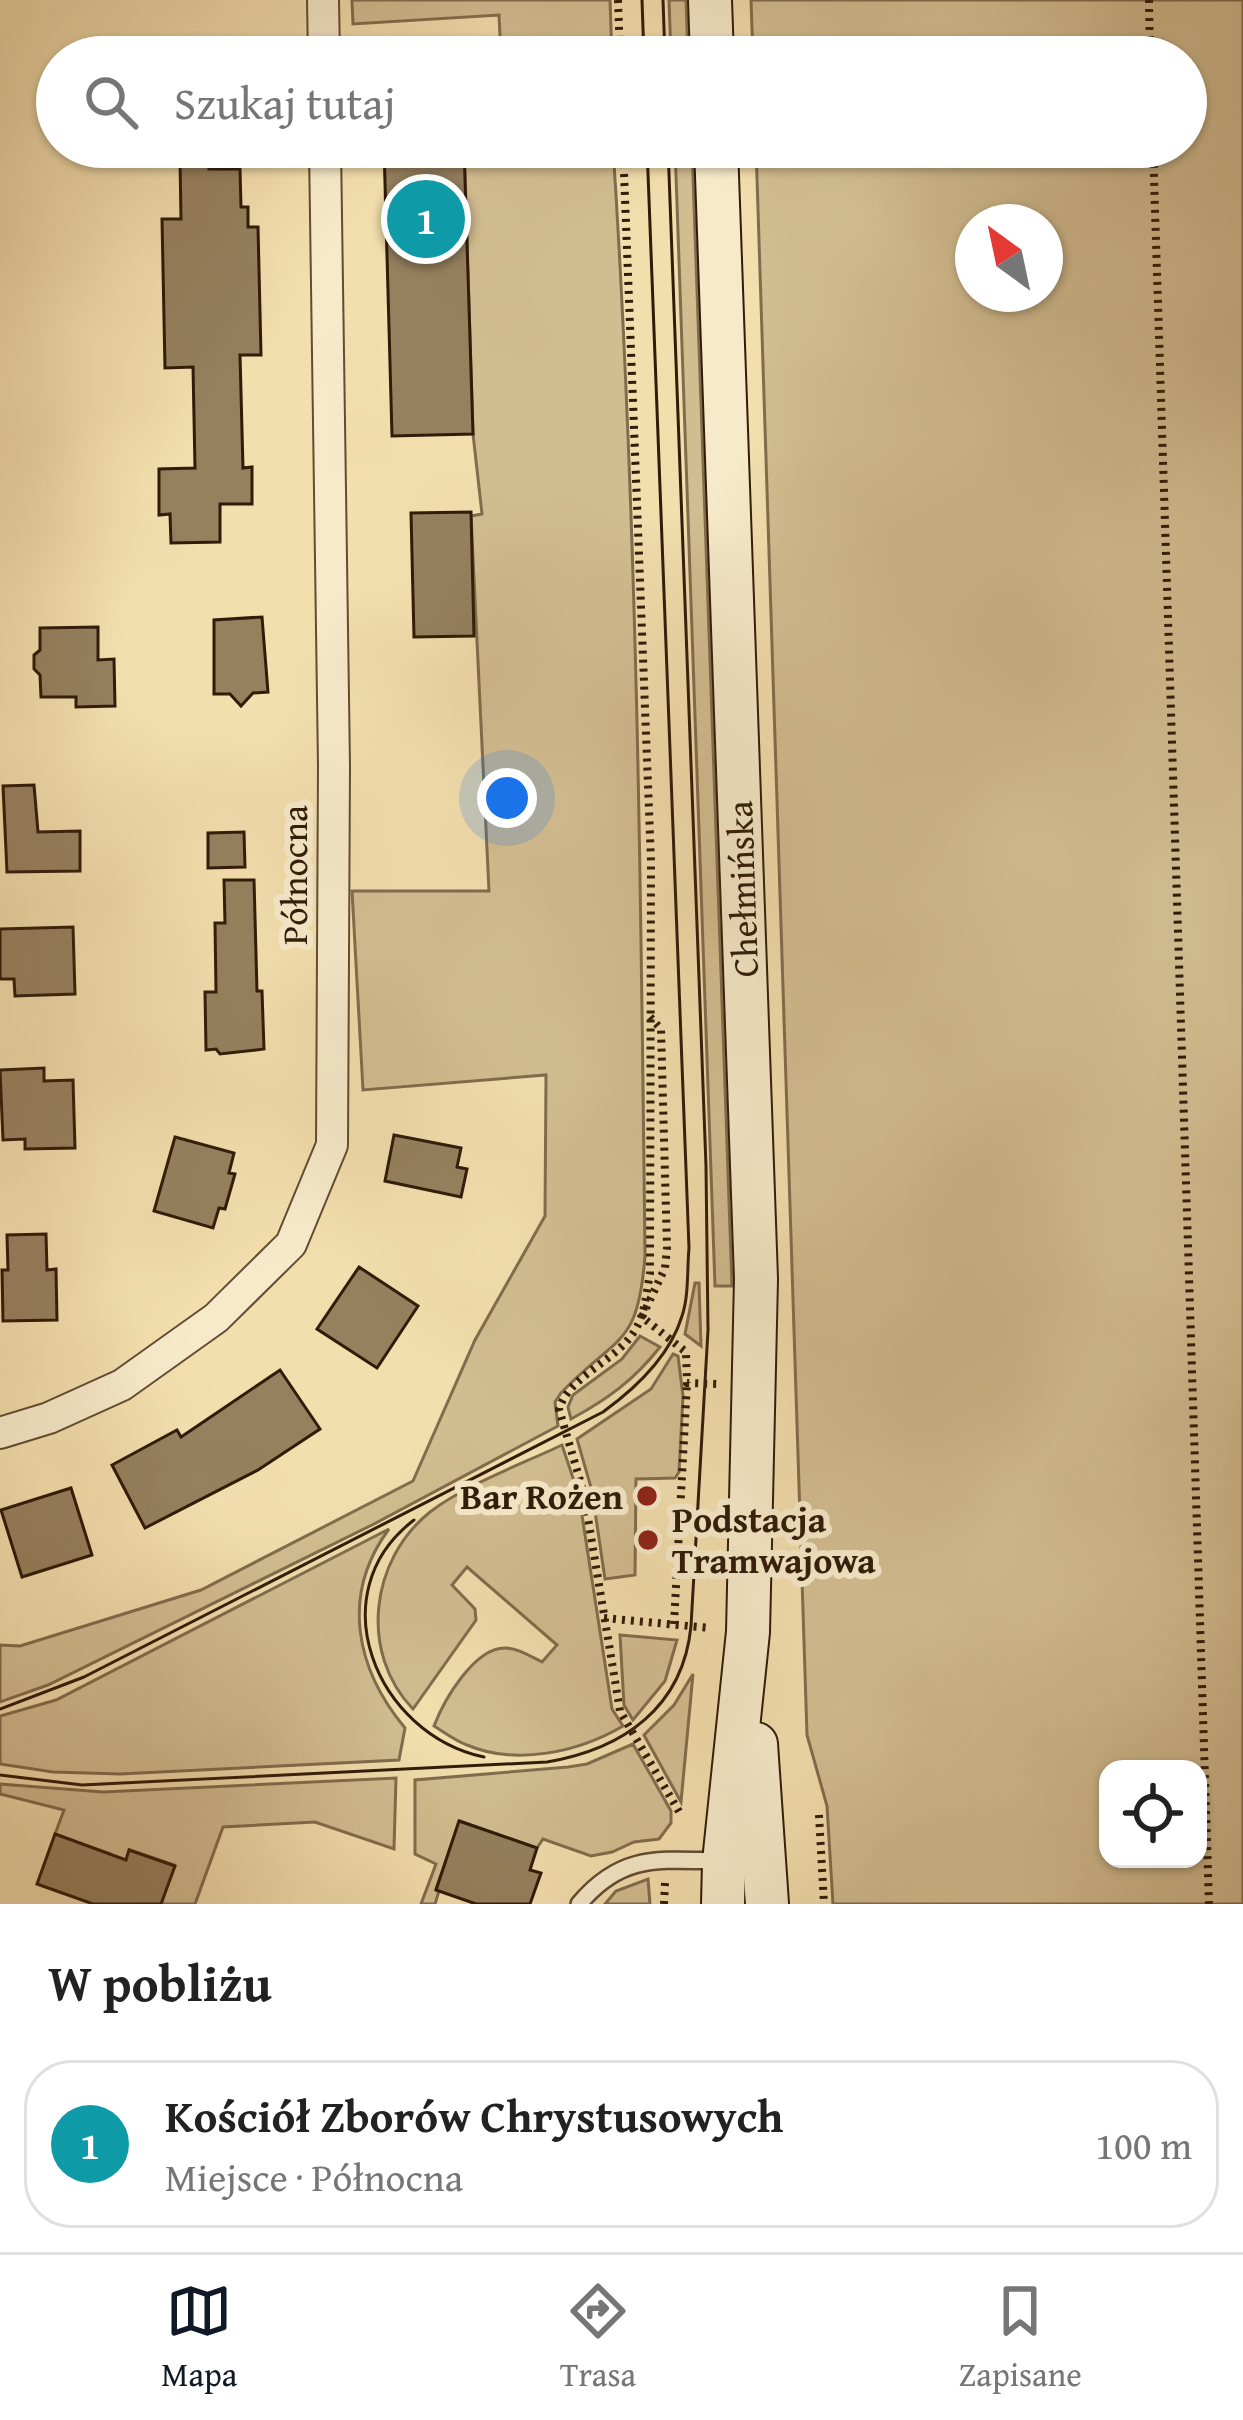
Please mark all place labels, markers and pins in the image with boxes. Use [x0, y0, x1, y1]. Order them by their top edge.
pin: 1 [387, 174, 465, 264]
place label: Bar Rożen [460, 1469, 623, 1522]
marker: Bar Rożen [634, 1483, 660, 1509]
place label: Podstacja Tramwajowa [672, 1492, 876, 1586]
marker: Podstacja Tramwajowa [635, 1527, 661, 1553]

